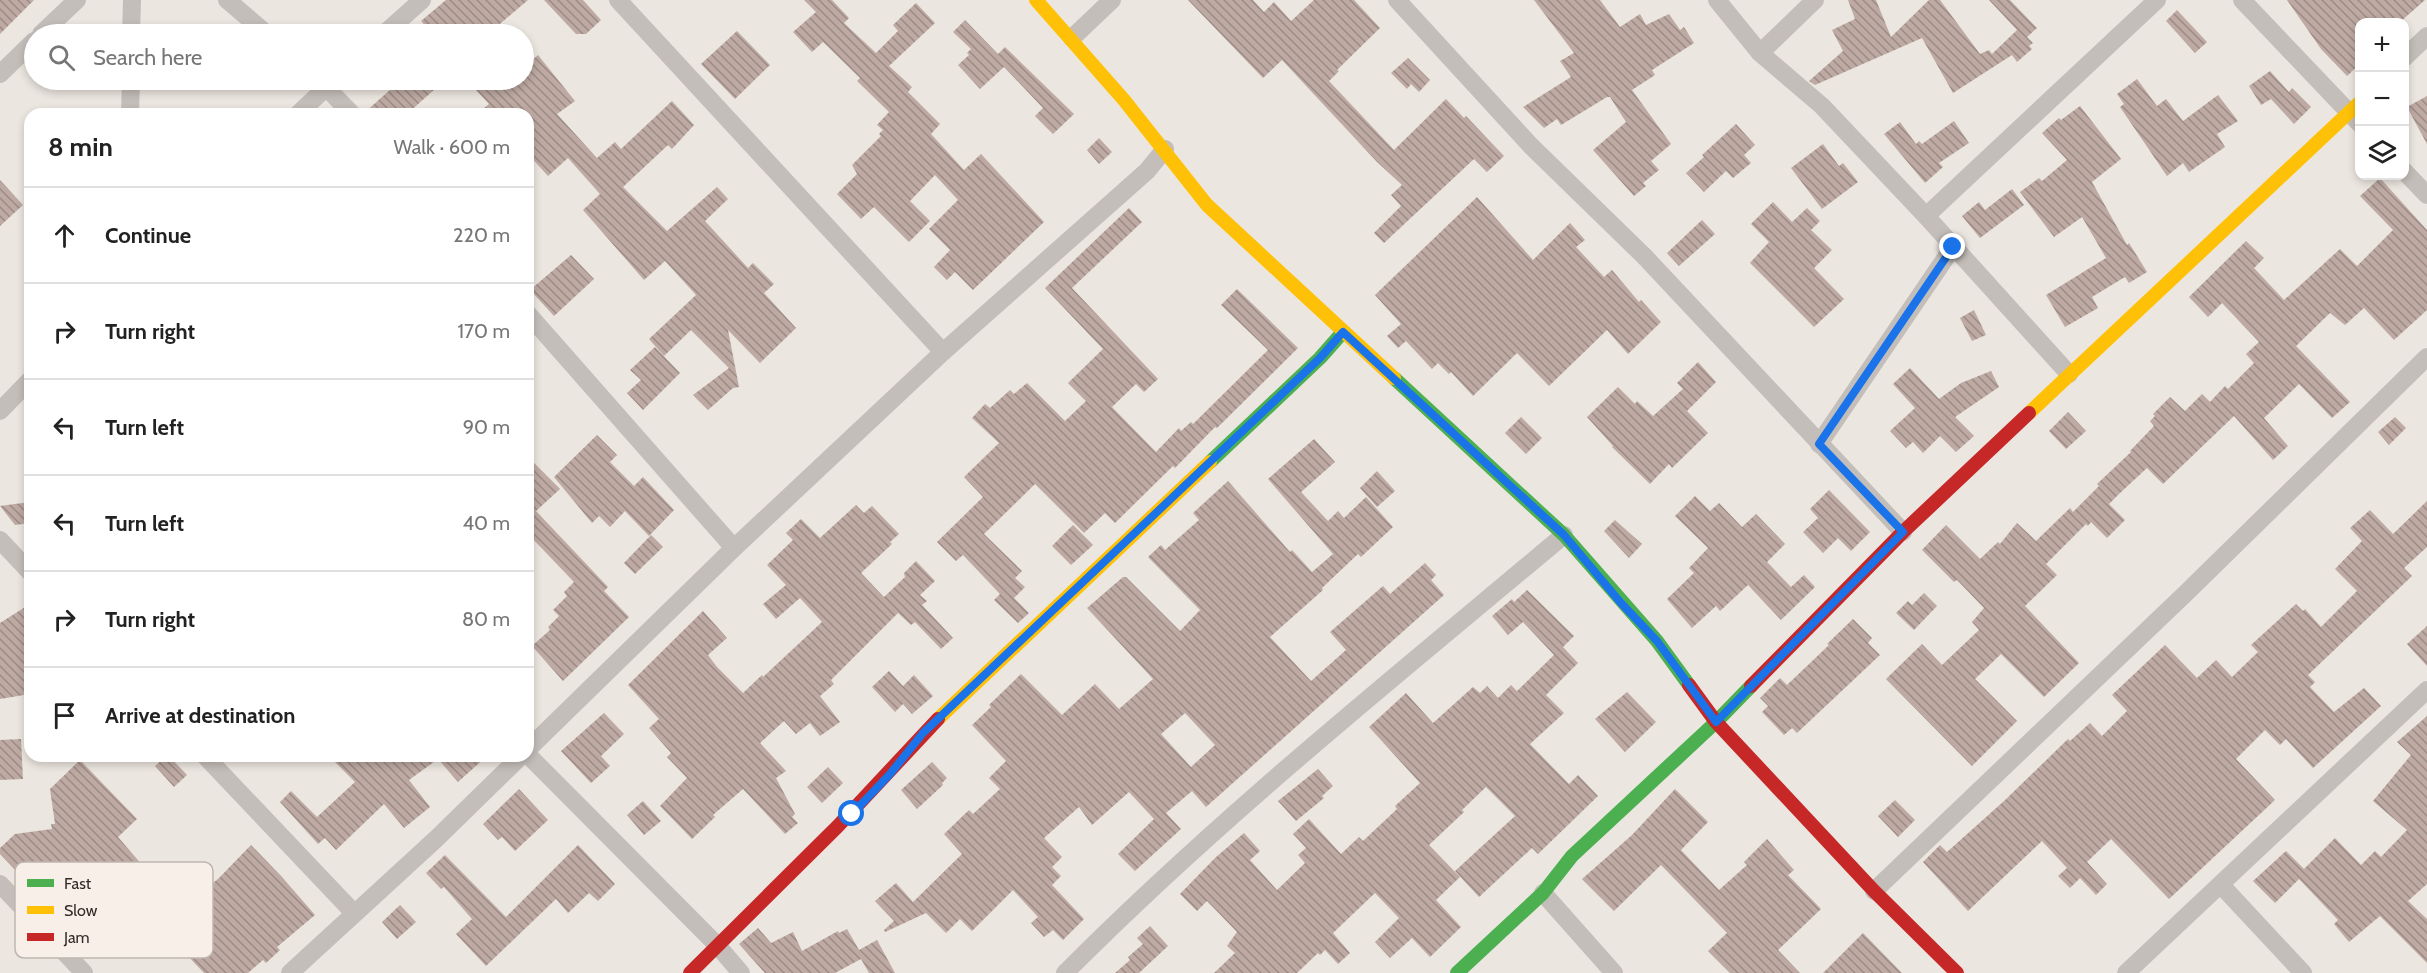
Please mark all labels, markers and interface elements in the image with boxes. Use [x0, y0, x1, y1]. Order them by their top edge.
map controls [2355, 18, 2409, 180]
button: + [2355, 18, 2409, 72]
search box [24, 24, 534, 90]
icon: search [45, 41, 78, 74]
text: Search here [93, 44, 202, 71]
button: − [2355, 72, 2409, 126]
button: layers [2355, 126, 2409, 180]
text: 8 min [48, 131, 113, 163]
text: Walk · 600 m [394, 135, 510, 159]
icon: ahead [48, 219, 81, 252]
text: Continue [105, 222, 191, 249]
text: 220 m [453, 223, 510, 247]
route end [1939, 233, 1965, 259]
icon: right [48, 315, 81, 348]
text: Turn right [105, 318, 195, 345]
text: 170 m [458, 319, 510, 343]
icon: left [48, 411, 81, 444]
text: Turn left [105, 414, 184, 441]
text: 90 m [463, 415, 510, 439]
icon: left [48, 507, 81, 540]
text: Turn left [105, 510, 184, 537]
text: 40 m [462, 511, 510, 535]
icon: right [48, 603, 81, 636]
text: Turn right [105, 606, 195, 633]
text: 80 m [462, 607, 510, 631]
icon: arrive [48, 699, 81, 732]
text: Arrive at destination [105, 702, 295, 729]
route start [838, 800, 864, 826]
legend [15, 862, 213, 958]
text: Fast [64, 874, 92, 893]
text: Slow [64, 901, 98, 920]
text: Jam [63, 928, 90, 947]

